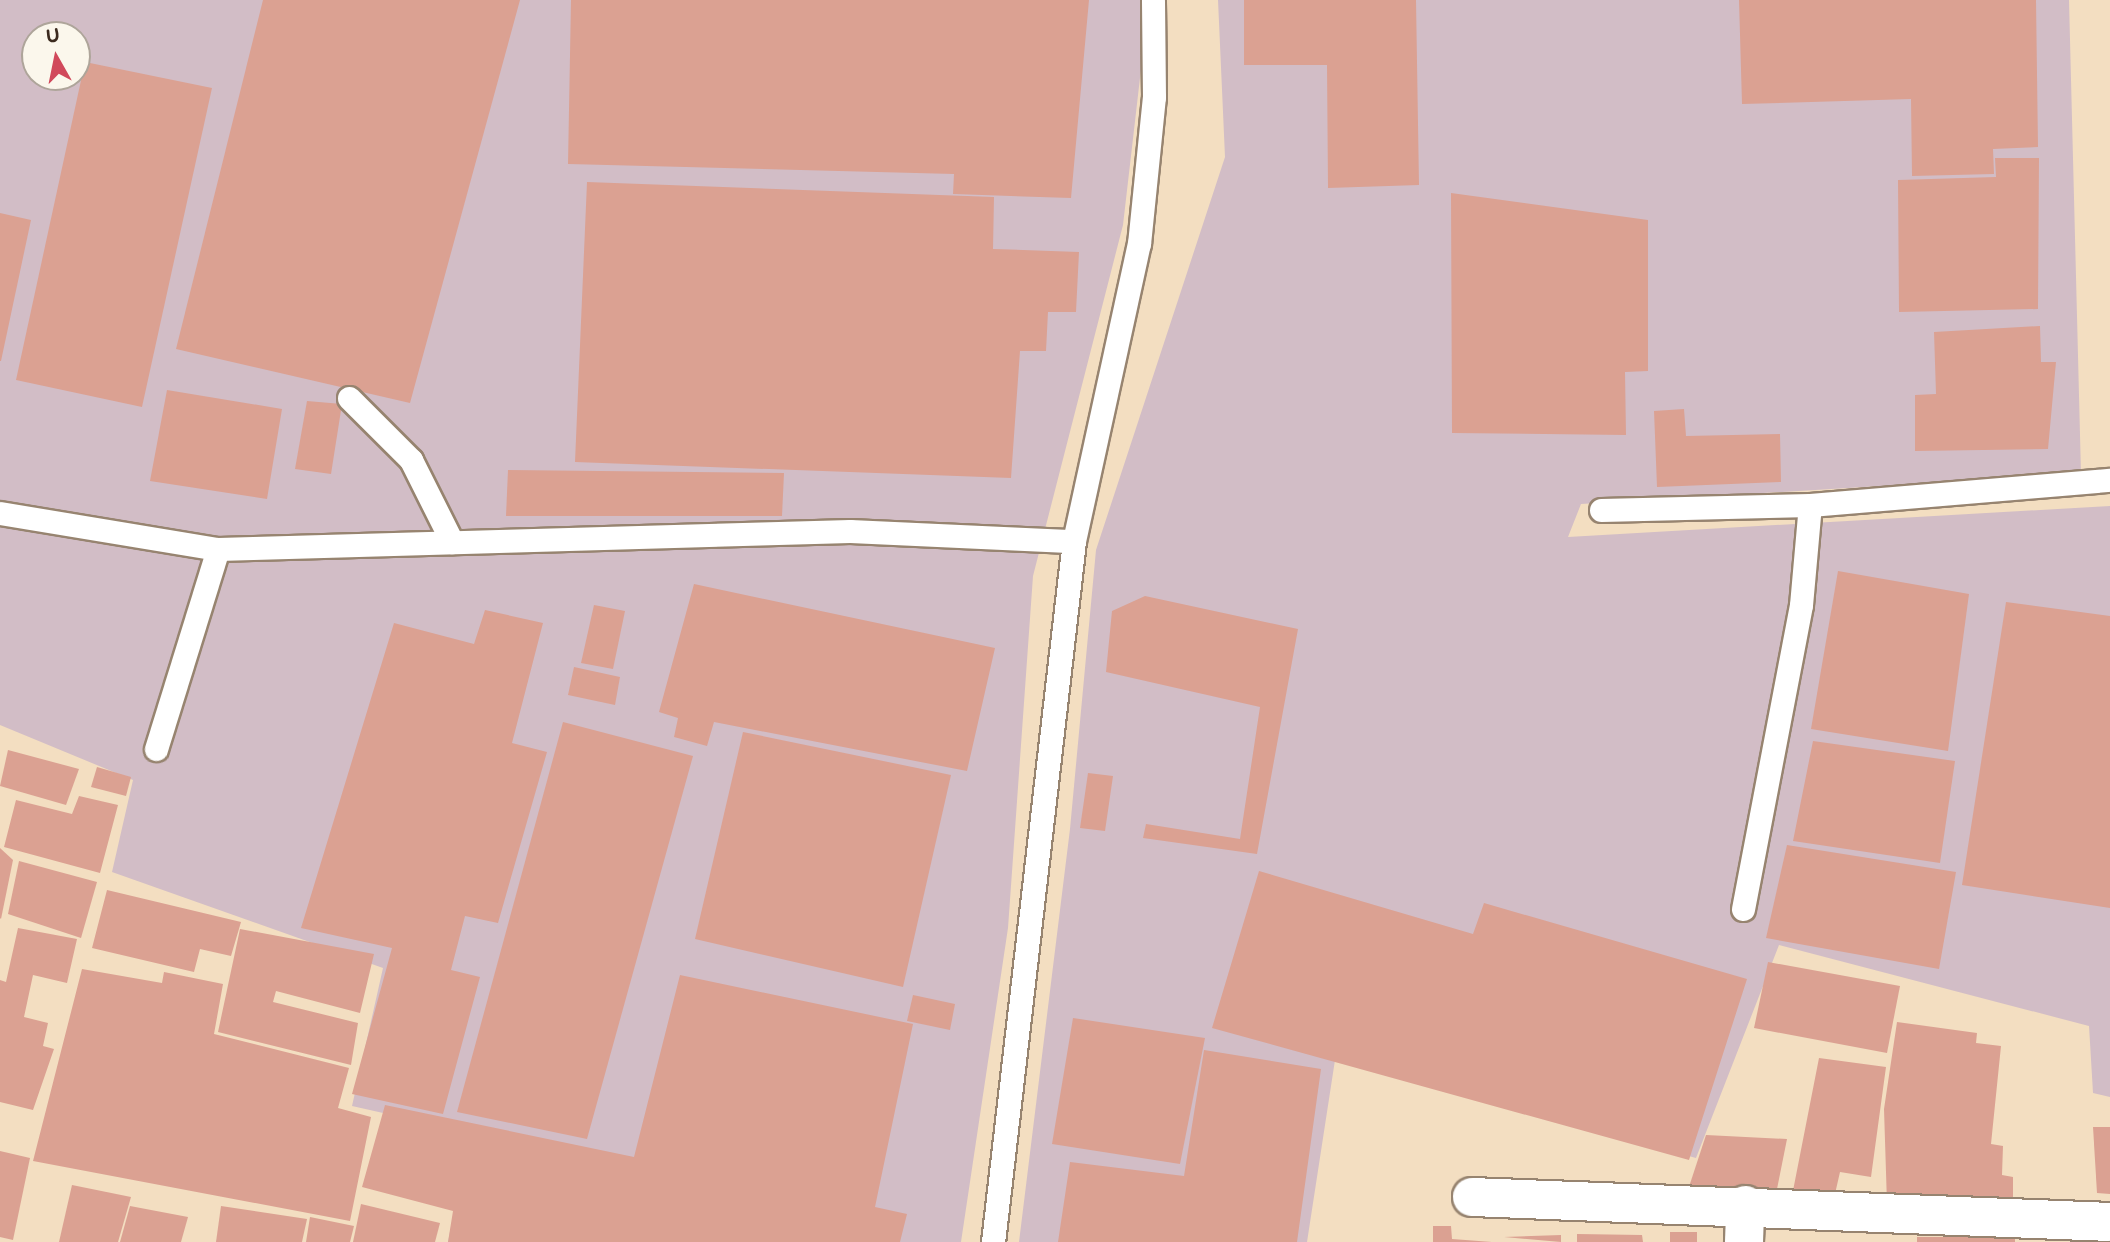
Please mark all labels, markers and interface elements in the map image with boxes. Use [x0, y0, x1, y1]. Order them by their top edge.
north arrow [21, 21, 91, 91]
text: U [44, 24, 61, 49]

